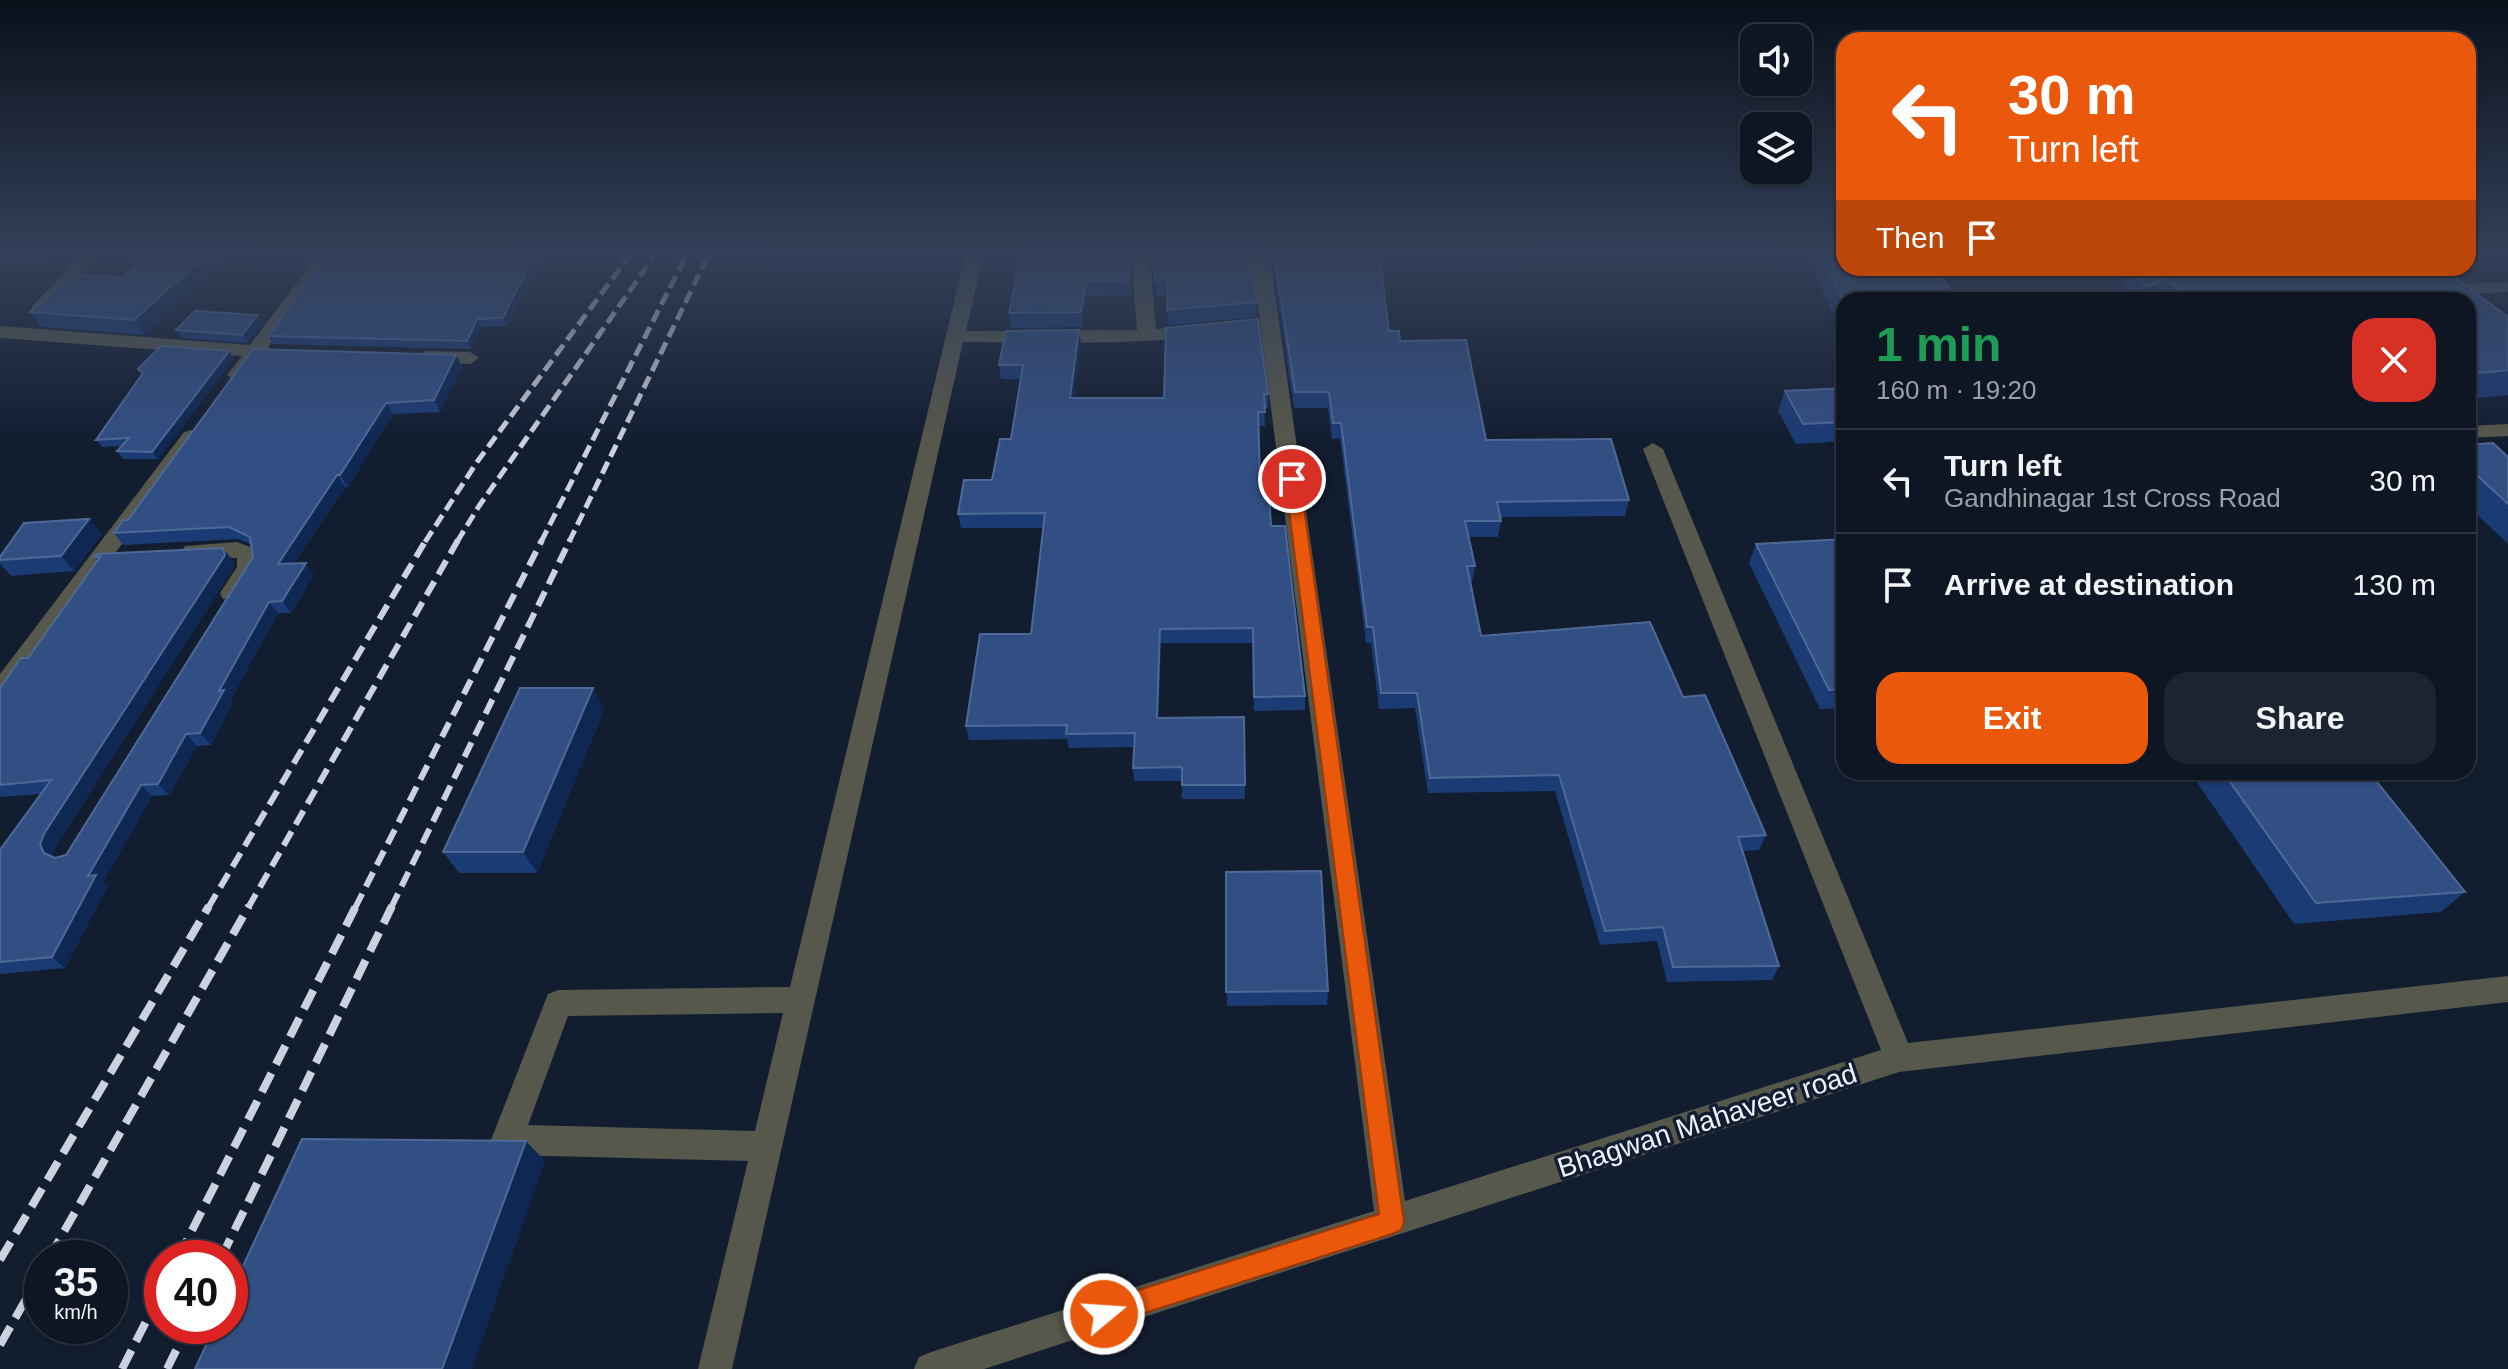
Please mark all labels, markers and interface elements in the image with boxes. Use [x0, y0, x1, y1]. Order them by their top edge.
map controls [1740, 24, 1812, 184]
button: sound [1740, 24, 1812, 96]
text: 30 m [2008, 63, 2136, 126]
icon: left [1876, 64, 1980, 168]
button: layers [1740, 112, 1812, 184]
text: Turn left [2008, 129, 2139, 170]
icon: arrive [1960, 216, 2004, 260]
text: Then [1876, 221, 1944, 254]
text: 1 min [1876, 318, 2001, 371]
button: close [2352, 318, 2436, 402]
text: 160 m · 19:20 [1876, 375, 2036, 405]
pin [1258, 445, 1326, 513]
text: Turn left [1944, 449, 2062, 482]
icon: arrive [1270, 457, 1314, 501]
icon: left [1876, 459, 1920, 503]
text: 30 m [2369, 464, 2436, 497]
text: Gandhinagar 1st Cross Road [1944, 483, 2281, 513]
icon: arrive [1876, 563, 1920, 607]
text: Arrive at destination [1944, 568, 2234, 601]
text: 130 m [2353, 568, 2436, 601]
button: Exit [1876, 672, 2148, 764]
button: Share [2164, 672, 2436, 764]
street label: Bhagwan Mahaveer road [1554, 1057, 1861, 1184]
speed limit sign: 40 [144, 1240, 248, 1344]
text: 35 [54, 1260, 98, 1304]
position arrow [1062, 1272, 1146, 1356]
text: km/h [54, 1301, 98, 1323]

